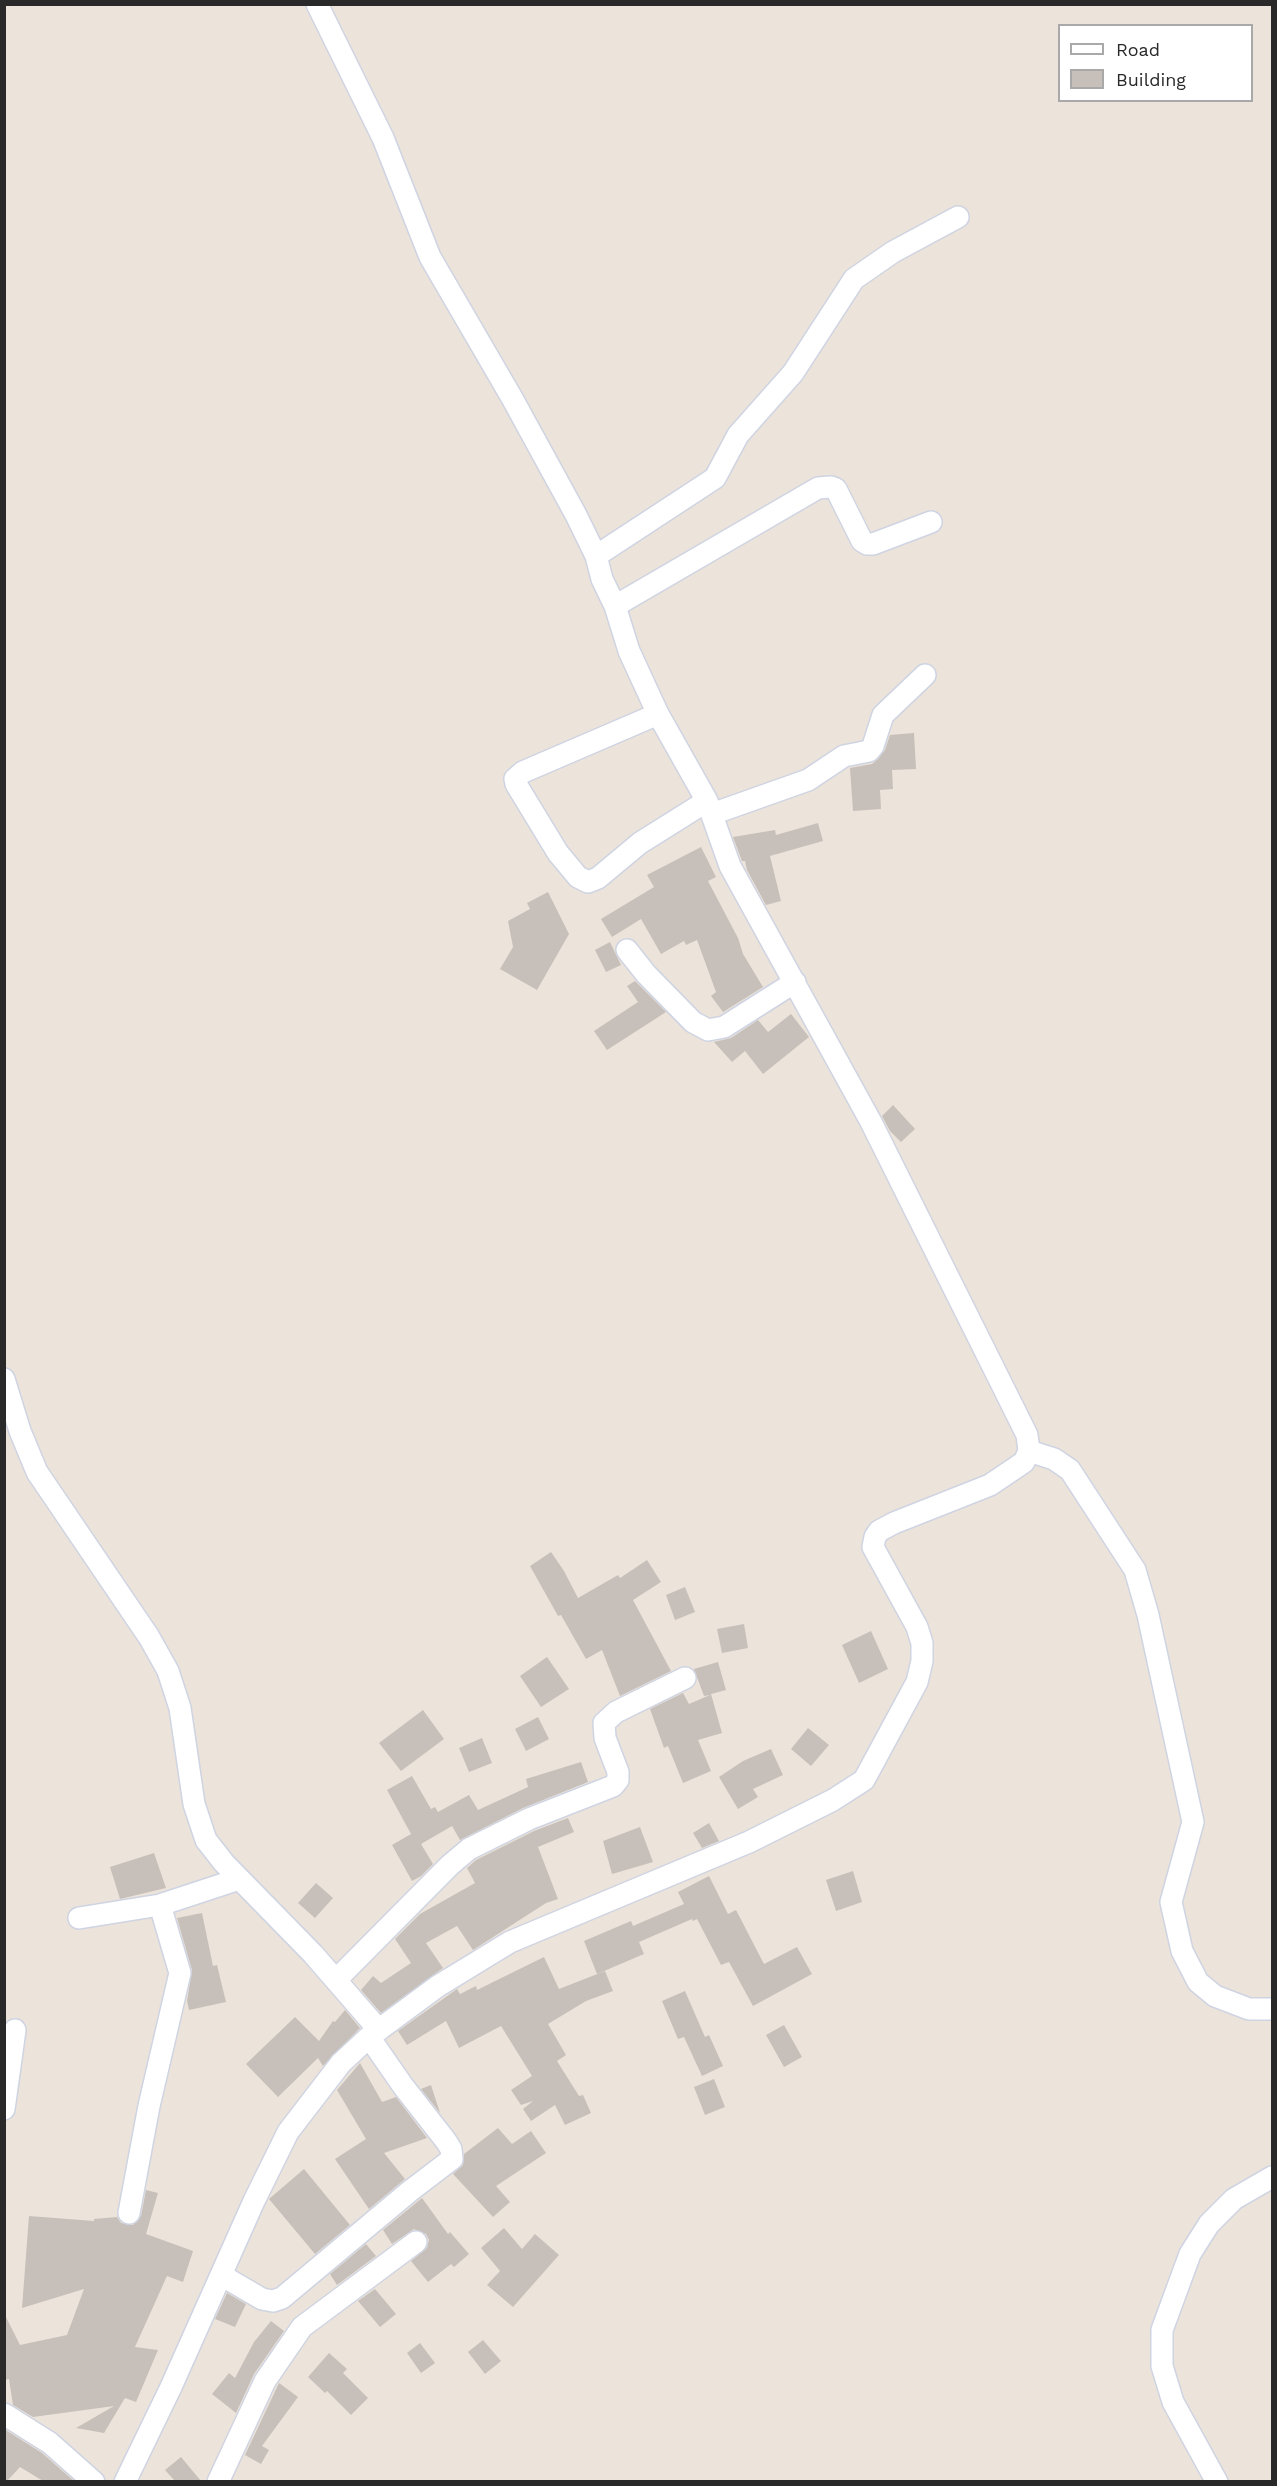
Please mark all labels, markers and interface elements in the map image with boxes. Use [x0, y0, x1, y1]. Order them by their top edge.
legend [1058, 24, 1253, 102]
text: Road [1116, 39, 1160, 60]
text: Building [1116, 69, 1186, 90]

